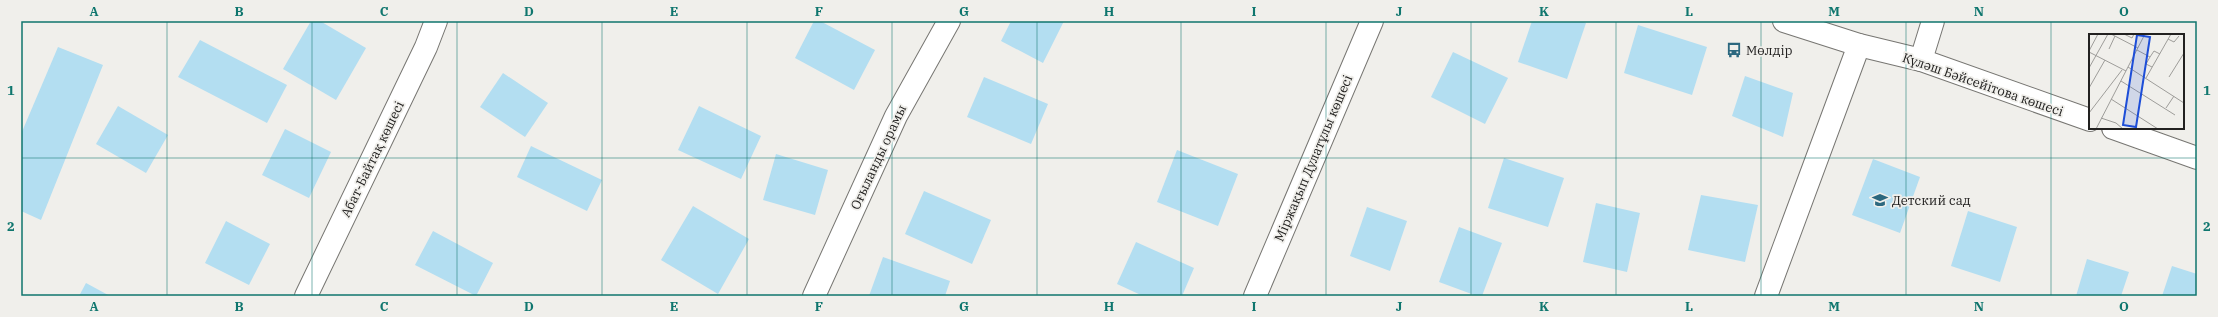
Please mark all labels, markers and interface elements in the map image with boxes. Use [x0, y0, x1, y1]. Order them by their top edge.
text: A [89, 3, 99, 20]
text: B [234, 3, 244, 20]
text: C [380, 3, 389, 20]
text: D [524, 3, 534, 20]
text: E [670, 3, 678, 20]
text: F [815, 3, 823, 20]
text: G [959, 3, 969, 20]
text: H [1104, 3, 1115, 20]
text: I [1252, 3, 1257, 20]
text: J [1396, 3, 1403, 20]
text: K [1539, 3, 1549, 20]
text: L [1685, 3, 1693, 20]
text: M [1828, 3, 1840, 20]
text: N [1974, 3, 1984, 20]
text: O [2119, 3, 2129, 20]
inset map [2089, 34, 2184, 129]
bus stop icon: Мөлдiр [1725, 41, 1743, 59]
place label: Мөлдiр [1746, 42, 1793, 59]
street label: Күләш Бәйсейітова көшесі [1900, 49, 2066, 120]
street label: Міржақып Дулатұлы көшесі [1271, 72, 1356, 244]
text: 1 [7, 82, 15, 99]
text: 1 [2203, 82, 2211, 99]
street label: Абат-Байтақ көшесі [337, 98, 408, 220]
street label: Оғыланды орамы [847, 102, 910, 212]
school or university icon: Детский сад [1871, 191, 1889, 209]
place label: Детский сад [1892, 192, 1971, 209]
text: 2 [7, 218, 15, 235]
text: 2 [2203, 218, 2211, 235]
text: A [89, 298, 99, 315]
text: B [234, 298, 244, 315]
text: C [380, 298, 389, 315]
text: D [524, 298, 534, 315]
text: E [670, 298, 678, 315]
text: F [815, 298, 823, 315]
text: G [959, 298, 969, 315]
text: H [1104, 298, 1115, 315]
text: I [1252, 298, 1257, 315]
text: J [1396, 298, 1403, 315]
text: K [1539, 298, 1549, 315]
text: L [1685, 298, 1693, 315]
text: M [1828, 298, 1840, 315]
text: N [1974, 298, 1984, 315]
text: O [2119, 298, 2129, 315]

